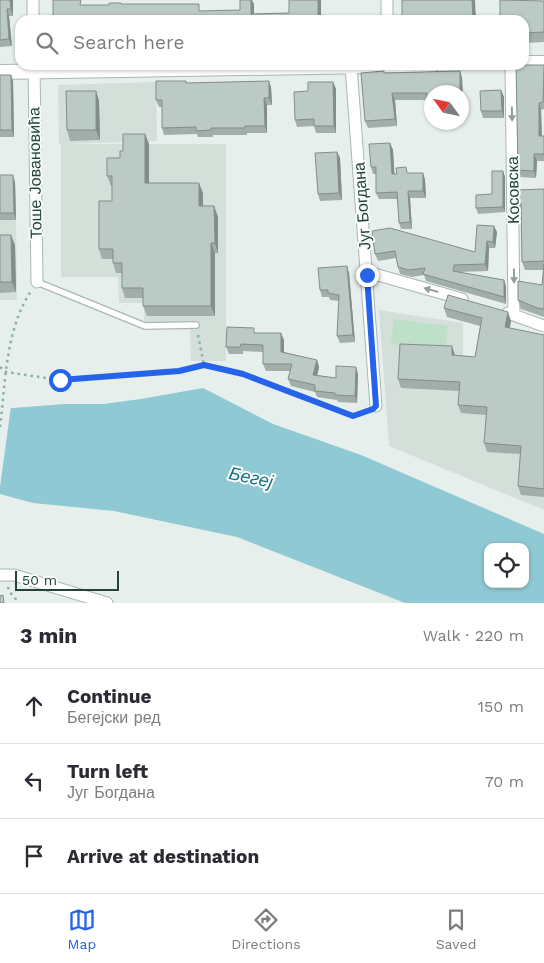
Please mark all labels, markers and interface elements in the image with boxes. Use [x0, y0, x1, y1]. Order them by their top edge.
search box [15, 15, 529, 70]
icon: search [33, 29, 61, 57]
text: Search here [73, 31, 184, 54]
north arrow [424, 85, 469, 130]
one-way arrow [508, 106, 516, 122]
street label: Тоше Јовановића [24, 107, 46, 239]
street label: Косовска [503, 156, 523, 224]
street label: Југ Богдана [349, 161, 375, 250]
route end [356, 264, 379, 287]
one-way arrow [511, 268, 519, 284]
one-way arrow [423, 286, 438, 294]
route start [49, 369, 72, 392]
water label: Бегеј [227, 462, 276, 492]
map controls [484, 543, 529, 588]
button: locate [484, 543, 529, 588]
scale bar [15, 568, 119, 591]
text: 50 m [22, 572, 57, 588]
text: 3 min [20, 623, 77, 648]
text: Walk · 220 m [423, 626, 524, 645]
text: Continue [67, 685, 151, 708]
icon: ahead [20, 692, 48, 720]
text: 150 m [478, 697, 524, 716]
text: Бегејски ред [67, 708, 161, 727]
text: Turn left [67, 760, 148, 783]
icon: left [20, 767, 48, 795]
text: 70 m [485, 772, 524, 791]
text: Југ Богдана [67, 783, 155, 802]
icon: arrive [20, 842, 48, 870]
text: Arrive at destination [67, 845, 259, 868]
tab: Map [68, 906, 96, 952]
tab: Directions [231, 906, 301, 952]
tab: Saved [436, 906, 476, 952]

